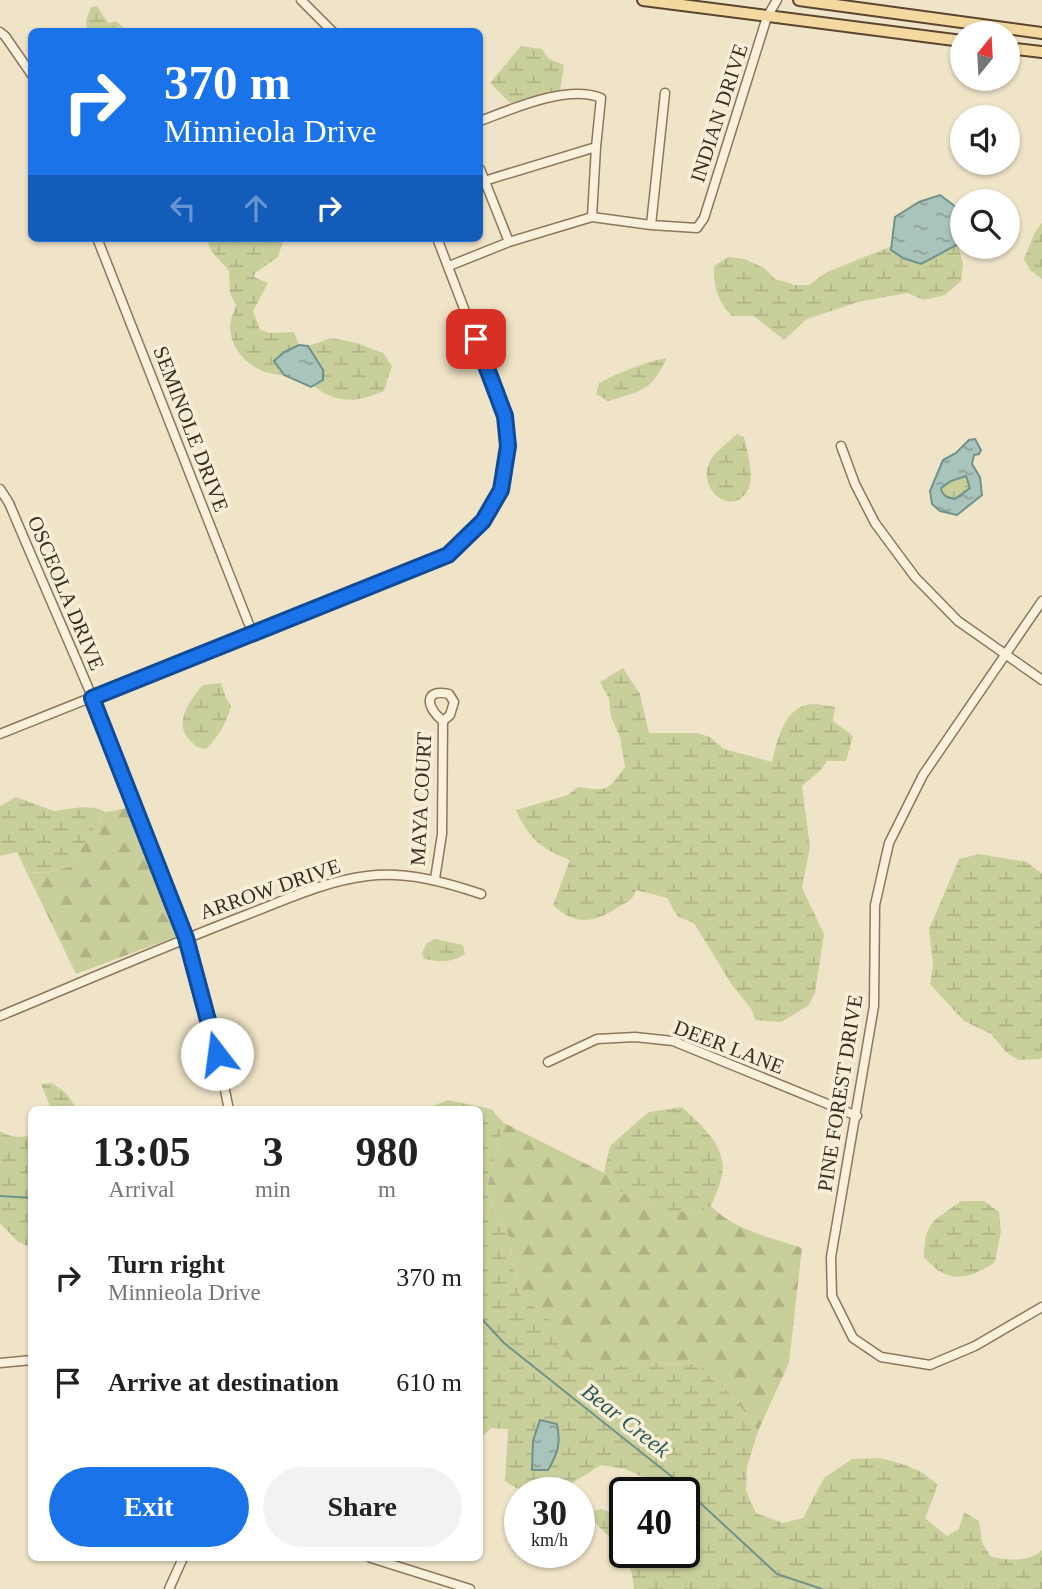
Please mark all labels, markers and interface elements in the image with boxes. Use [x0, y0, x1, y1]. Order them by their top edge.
north arrow [950, 21, 1020, 91]
map controls [950, 21, 1020, 259]
street label: INDIAN DRIVE [685, 41, 753, 185]
text: 370 m [164, 55, 291, 110]
icon: right [49, 56, 140, 147]
button: sound [950, 105, 1020, 175]
text: Minnieola Drive [164, 113, 376, 149]
icon: left [164, 189, 202, 227]
icon: ahead [237, 189, 275, 227]
icon: right [310, 189, 348, 227]
button: search [950, 189, 1020, 259]
pin [446, 309, 506, 369]
icon: arrive [457, 320, 495, 358]
street label: SEMINOLE DRIVE [148, 343, 234, 515]
street label: OSCEOLA DRIVE [23, 512, 109, 674]
street label: MAYA COURT [406, 731, 436, 866]
street label: ARROW DRIVE [197, 854, 343, 924]
street label: PINE FOREST DRIVE [813, 993, 867, 1193]
street label: DEER LANE [671, 1015, 787, 1079]
position arrow [180, 1017, 254, 1091]
text: 13:05 [93, 1129, 191, 1175]
text: 3 [262, 1129, 283, 1175]
text: 980 [355, 1129, 418, 1175]
text: Arrival [108, 1177, 175, 1202]
text: min [255, 1177, 291, 1202]
text: m [378, 1177, 396, 1202]
text: Turn right [108, 1250, 225, 1279]
icon: right [49, 1259, 87, 1297]
text: 370 m [396, 1263, 462, 1292]
text: Minnieola Drive [108, 1280, 261, 1305]
icon: arrive [49, 1364, 87, 1402]
text: Arrive at destination [108, 1368, 339, 1397]
text: 610 m [396, 1368, 462, 1397]
water label: Bear Creek [577, 1378, 675, 1463]
button: Exit [49, 1467, 249, 1547]
button: Share [263, 1467, 462, 1547]
speed limit sign: 40 [609, 1477, 700, 1568]
text: 30 [532, 1494, 567, 1533]
text: km/h [531, 1530, 568, 1550]

